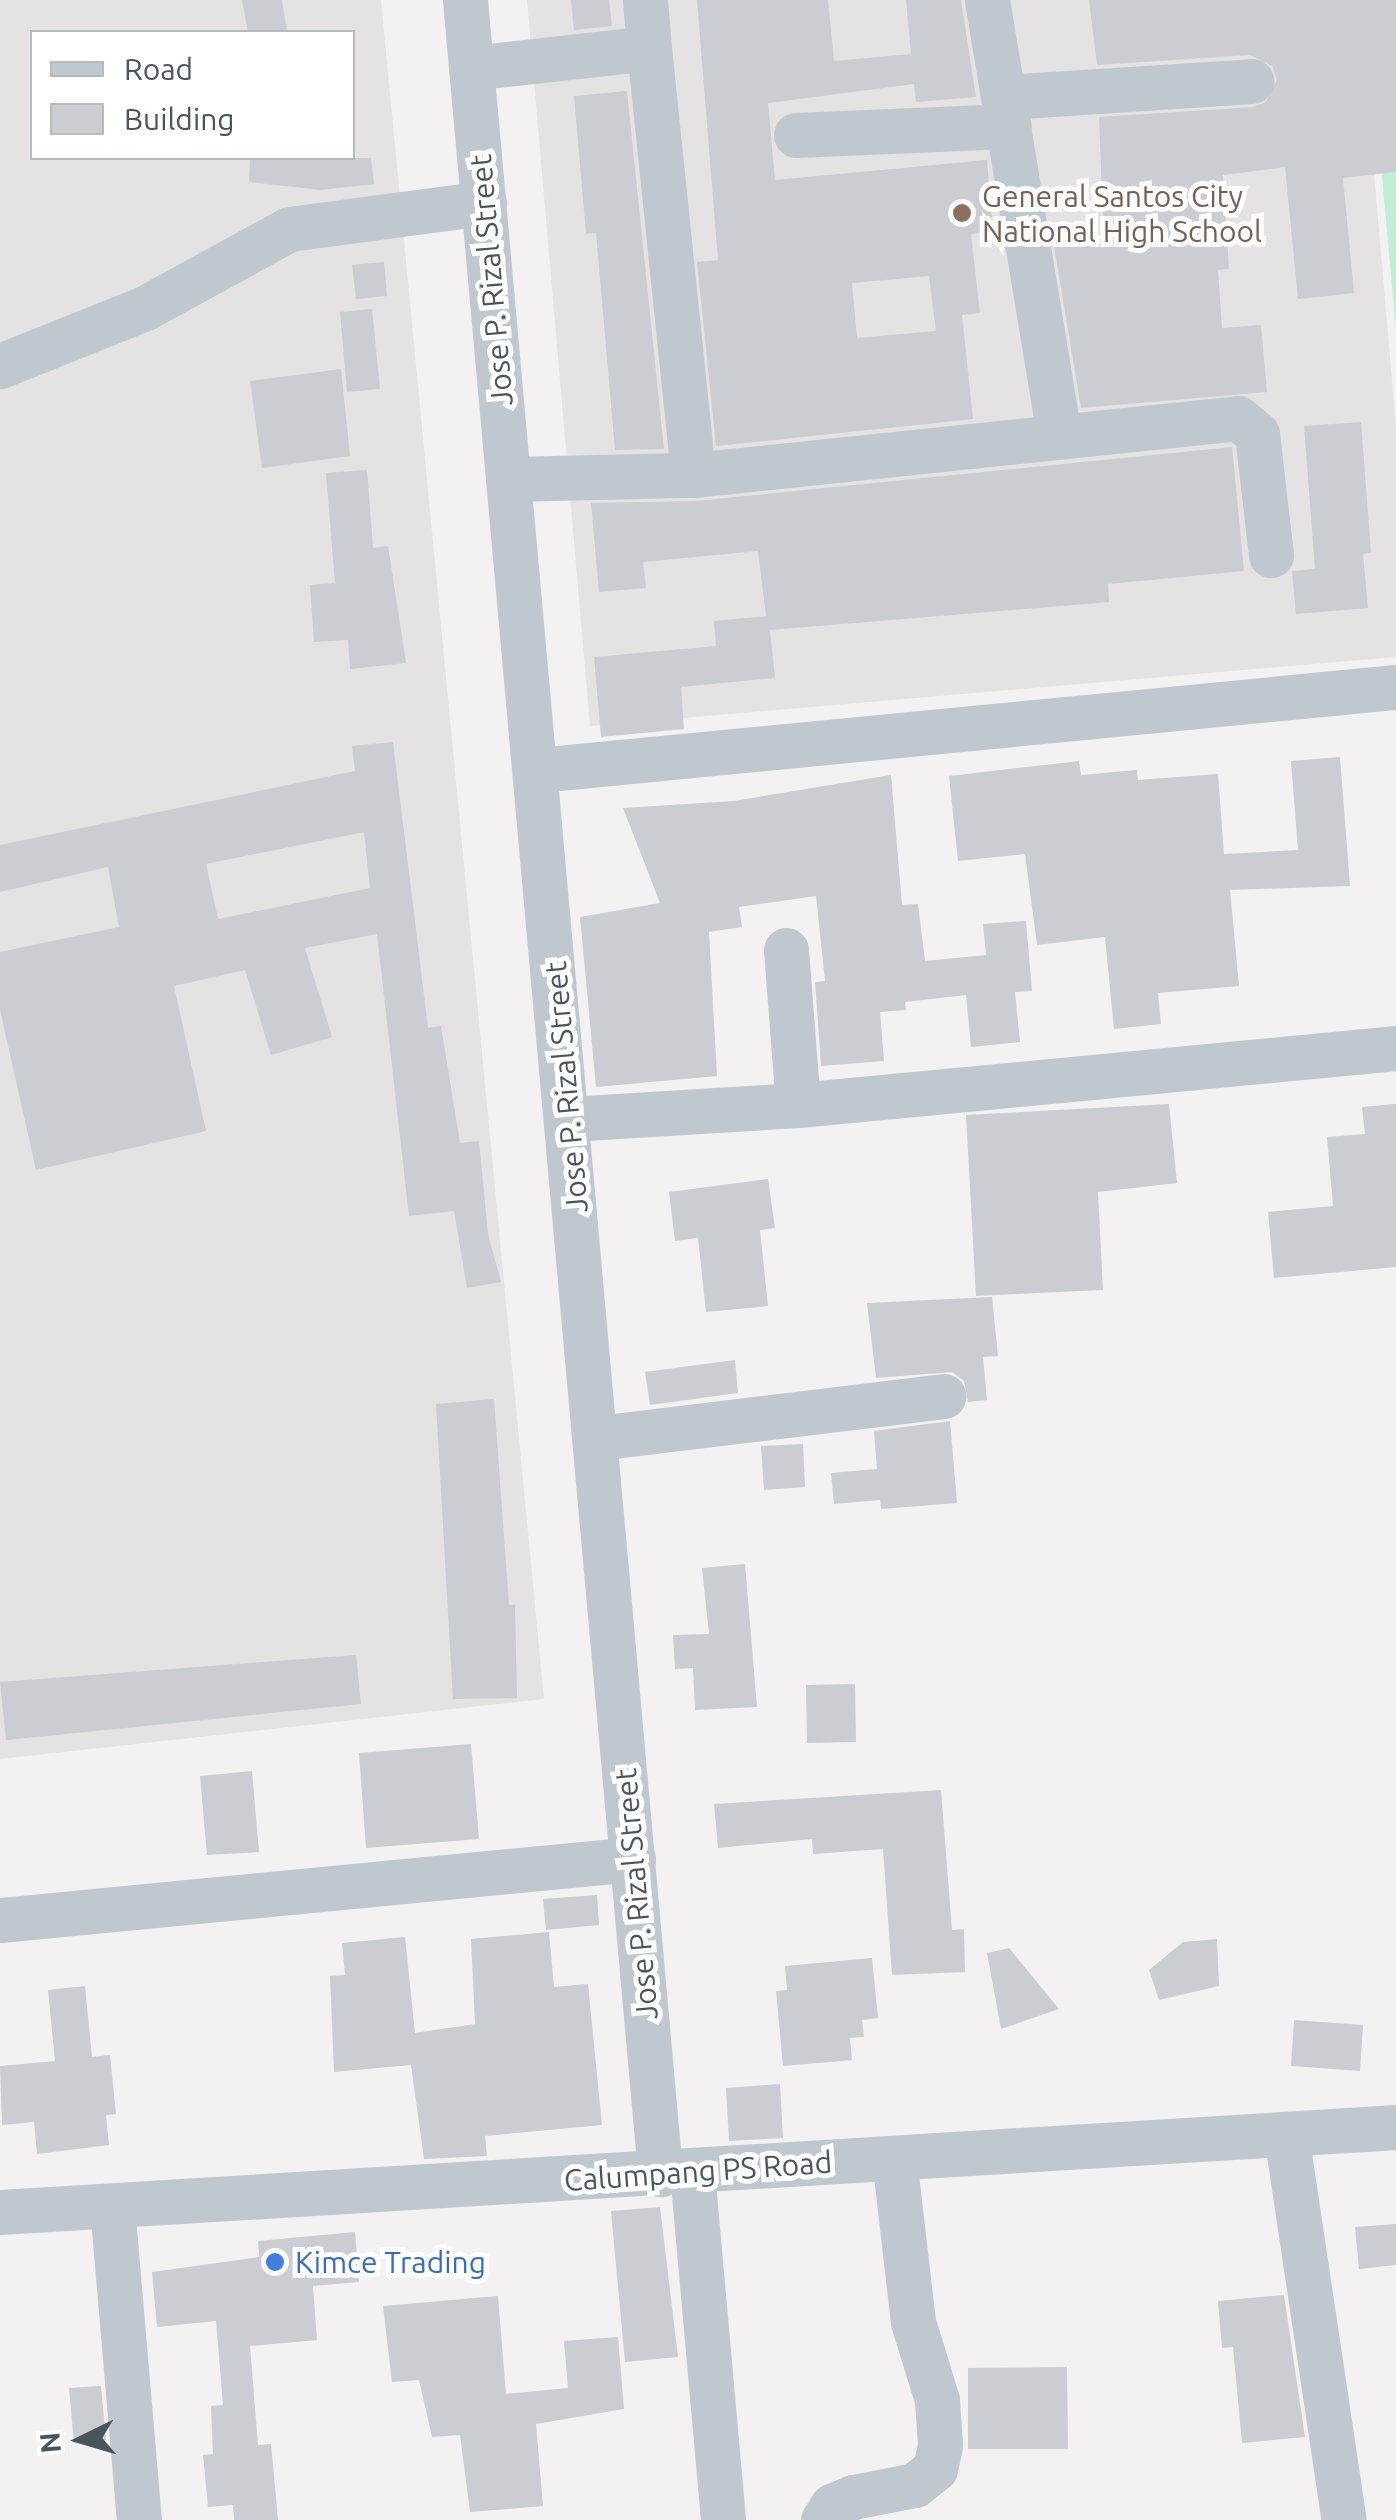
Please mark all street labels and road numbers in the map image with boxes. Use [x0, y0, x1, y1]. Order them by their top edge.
street label: Jose P. Rizal Street [462, 153, 520, 407]
street label: Jose P. Rizal Street [537, 960, 595, 1214]
street label: Jose P. Rizal Street [607, 1767, 665, 2021]
street label: Calumpang PS Road [563, 2144, 833, 2198]

